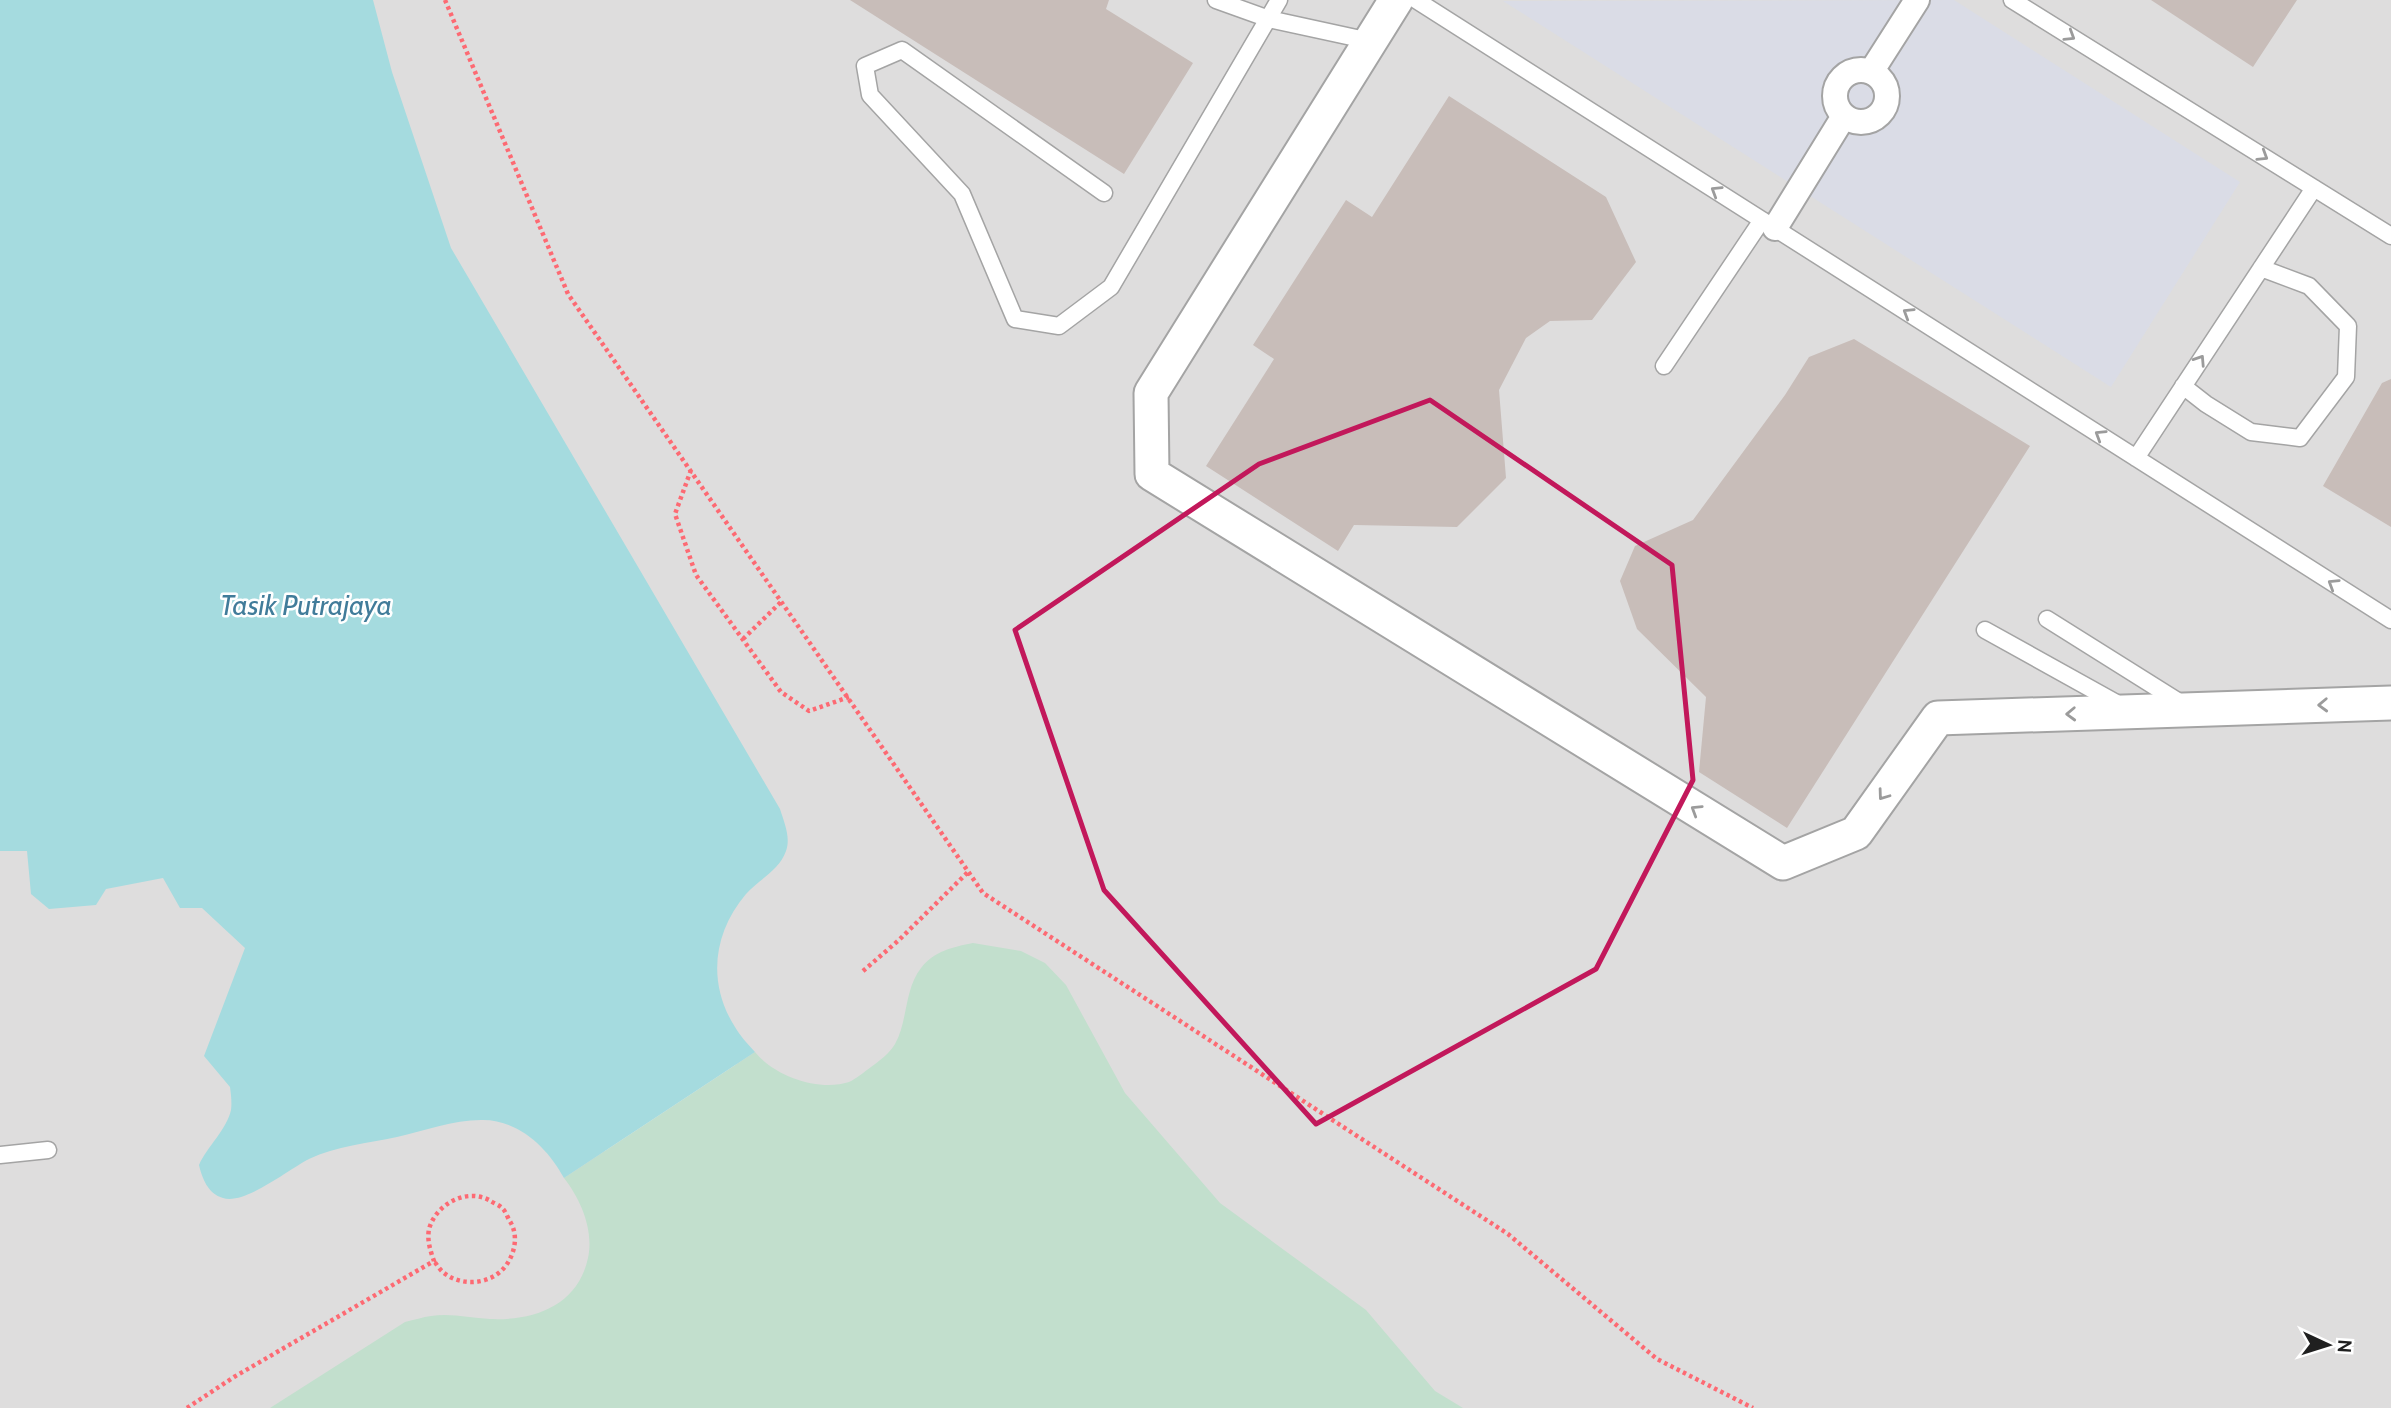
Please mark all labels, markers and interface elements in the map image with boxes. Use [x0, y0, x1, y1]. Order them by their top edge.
one-way arrow [2062, 28, 2075, 41]
one-way arrow [2255, 148, 2268, 161]
one-way arrow [1711, 186, 1724, 199]
one-way arrow [1903, 308, 1916, 321]
one-way arrow [2192, 355, 2204, 368]
one-way arrow [2095, 430, 2108, 443]
one-way arrow [2328, 579, 2341, 592]
water label: Tasik Putrajaya [220, 588, 392, 622]
one-way arrow [2317, 698, 2328, 713]
one-way arrow [2065, 706, 2076, 721]
one-way arrow [1879, 787, 1891, 800]
one-way arrow [1691, 805, 1704, 818]
north arrow [2293, 1310, 2363, 1380]
text: N [2333, 1339, 2356, 1354]

